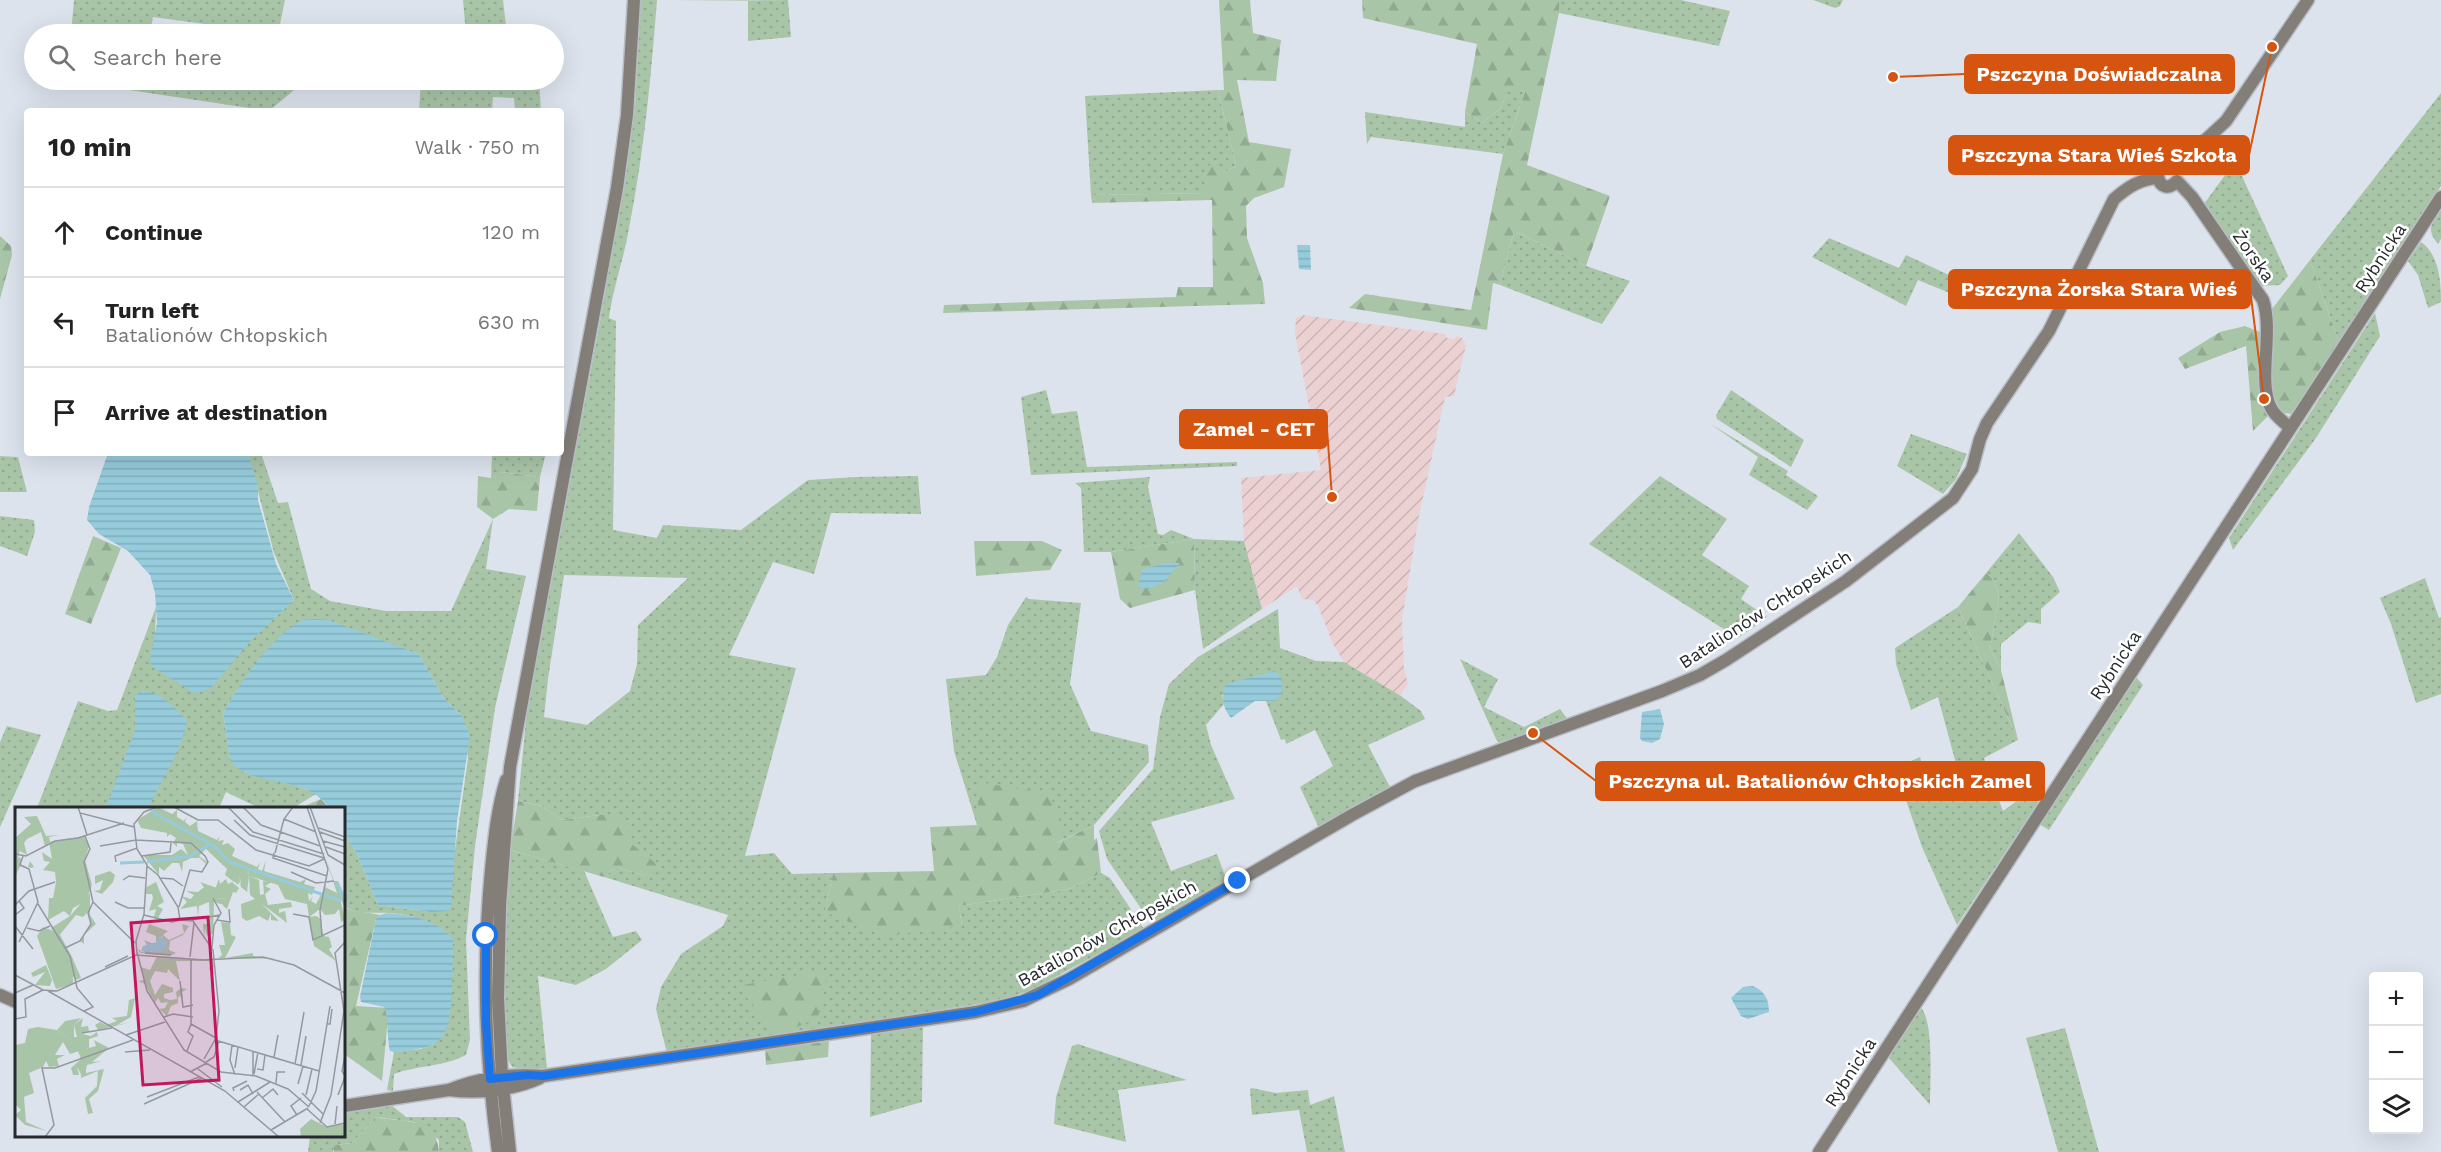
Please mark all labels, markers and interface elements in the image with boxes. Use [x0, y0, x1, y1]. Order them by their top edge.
search box [24, 24, 564, 90]
icon: search [45, 41, 78, 74]
text: Search here [93, 45, 222, 70]
callout: Pszczyna Doświadczalna [1965, 55, 2234, 93]
text: Pszczyna Doświadczalna [1976, 62, 2222, 86]
text: 10 min [48, 132, 132, 162]
text: Walk · 750 m [415, 135, 540, 159]
callout: Pszczyna Stara Wieś Szkoła [1949, 136, 2249, 174]
text: Pszczyna Stara Wieś Szkoła [1961, 143, 2237, 167]
icon: ahead [48, 216, 81, 249]
text: Continue [105, 220, 203, 245]
text: 120 m [482, 220, 540, 244]
street label: Rybnicka [2350, 220, 2410, 296]
street label: Żorska [2229, 226, 2279, 286]
callout: Pszczyna Żorska Stara Wieś [1949, 270, 2250, 308]
text: Pszczyna Żorska Stara Wieś [1961, 277, 2238, 301]
text: Turn left [105, 298, 199, 323]
icon: left [48, 306, 81, 339]
text: 630 m [478, 310, 540, 334]
text: Batalionów Chłopskich [105, 323, 328, 347]
icon: arrive [48, 396, 81, 429]
text: Arrive at destination [105, 400, 328, 425]
callout: Zamel - CET [1180, 410, 1327, 448]
text: Zamel - CET [1193, 417, 1315, 441]
street label: Batalionów Chłopskich [1675, 546, 1855, 672]
street label: Rybnicka [2085, 627, 2145, 703]
callout: Pszczyna ul. Batalionów Chłopskich Zamel [1596, 762, 2044, 800]
text: Pszczyna ul. Batalionów Chłopskich Zamel [1609, 769, 2032, 793]
inset map [15, 807, 345, 1137]
route end [1224, 867, 1250, 893]
street label: Batalionów Chłopskich [1014, 875, 1200, 991]
route start [472, 922, 498, 948]
map controls [2369, 972, 2423, 1134]
button: + [2369, 972, 2423, 1026]
button: − [2369, 1026, 2423, 1080]
street label: Rybnicka [1820, 1034, 1880, 1110]
button: layers [2369, 1080, 2423, 1134]

